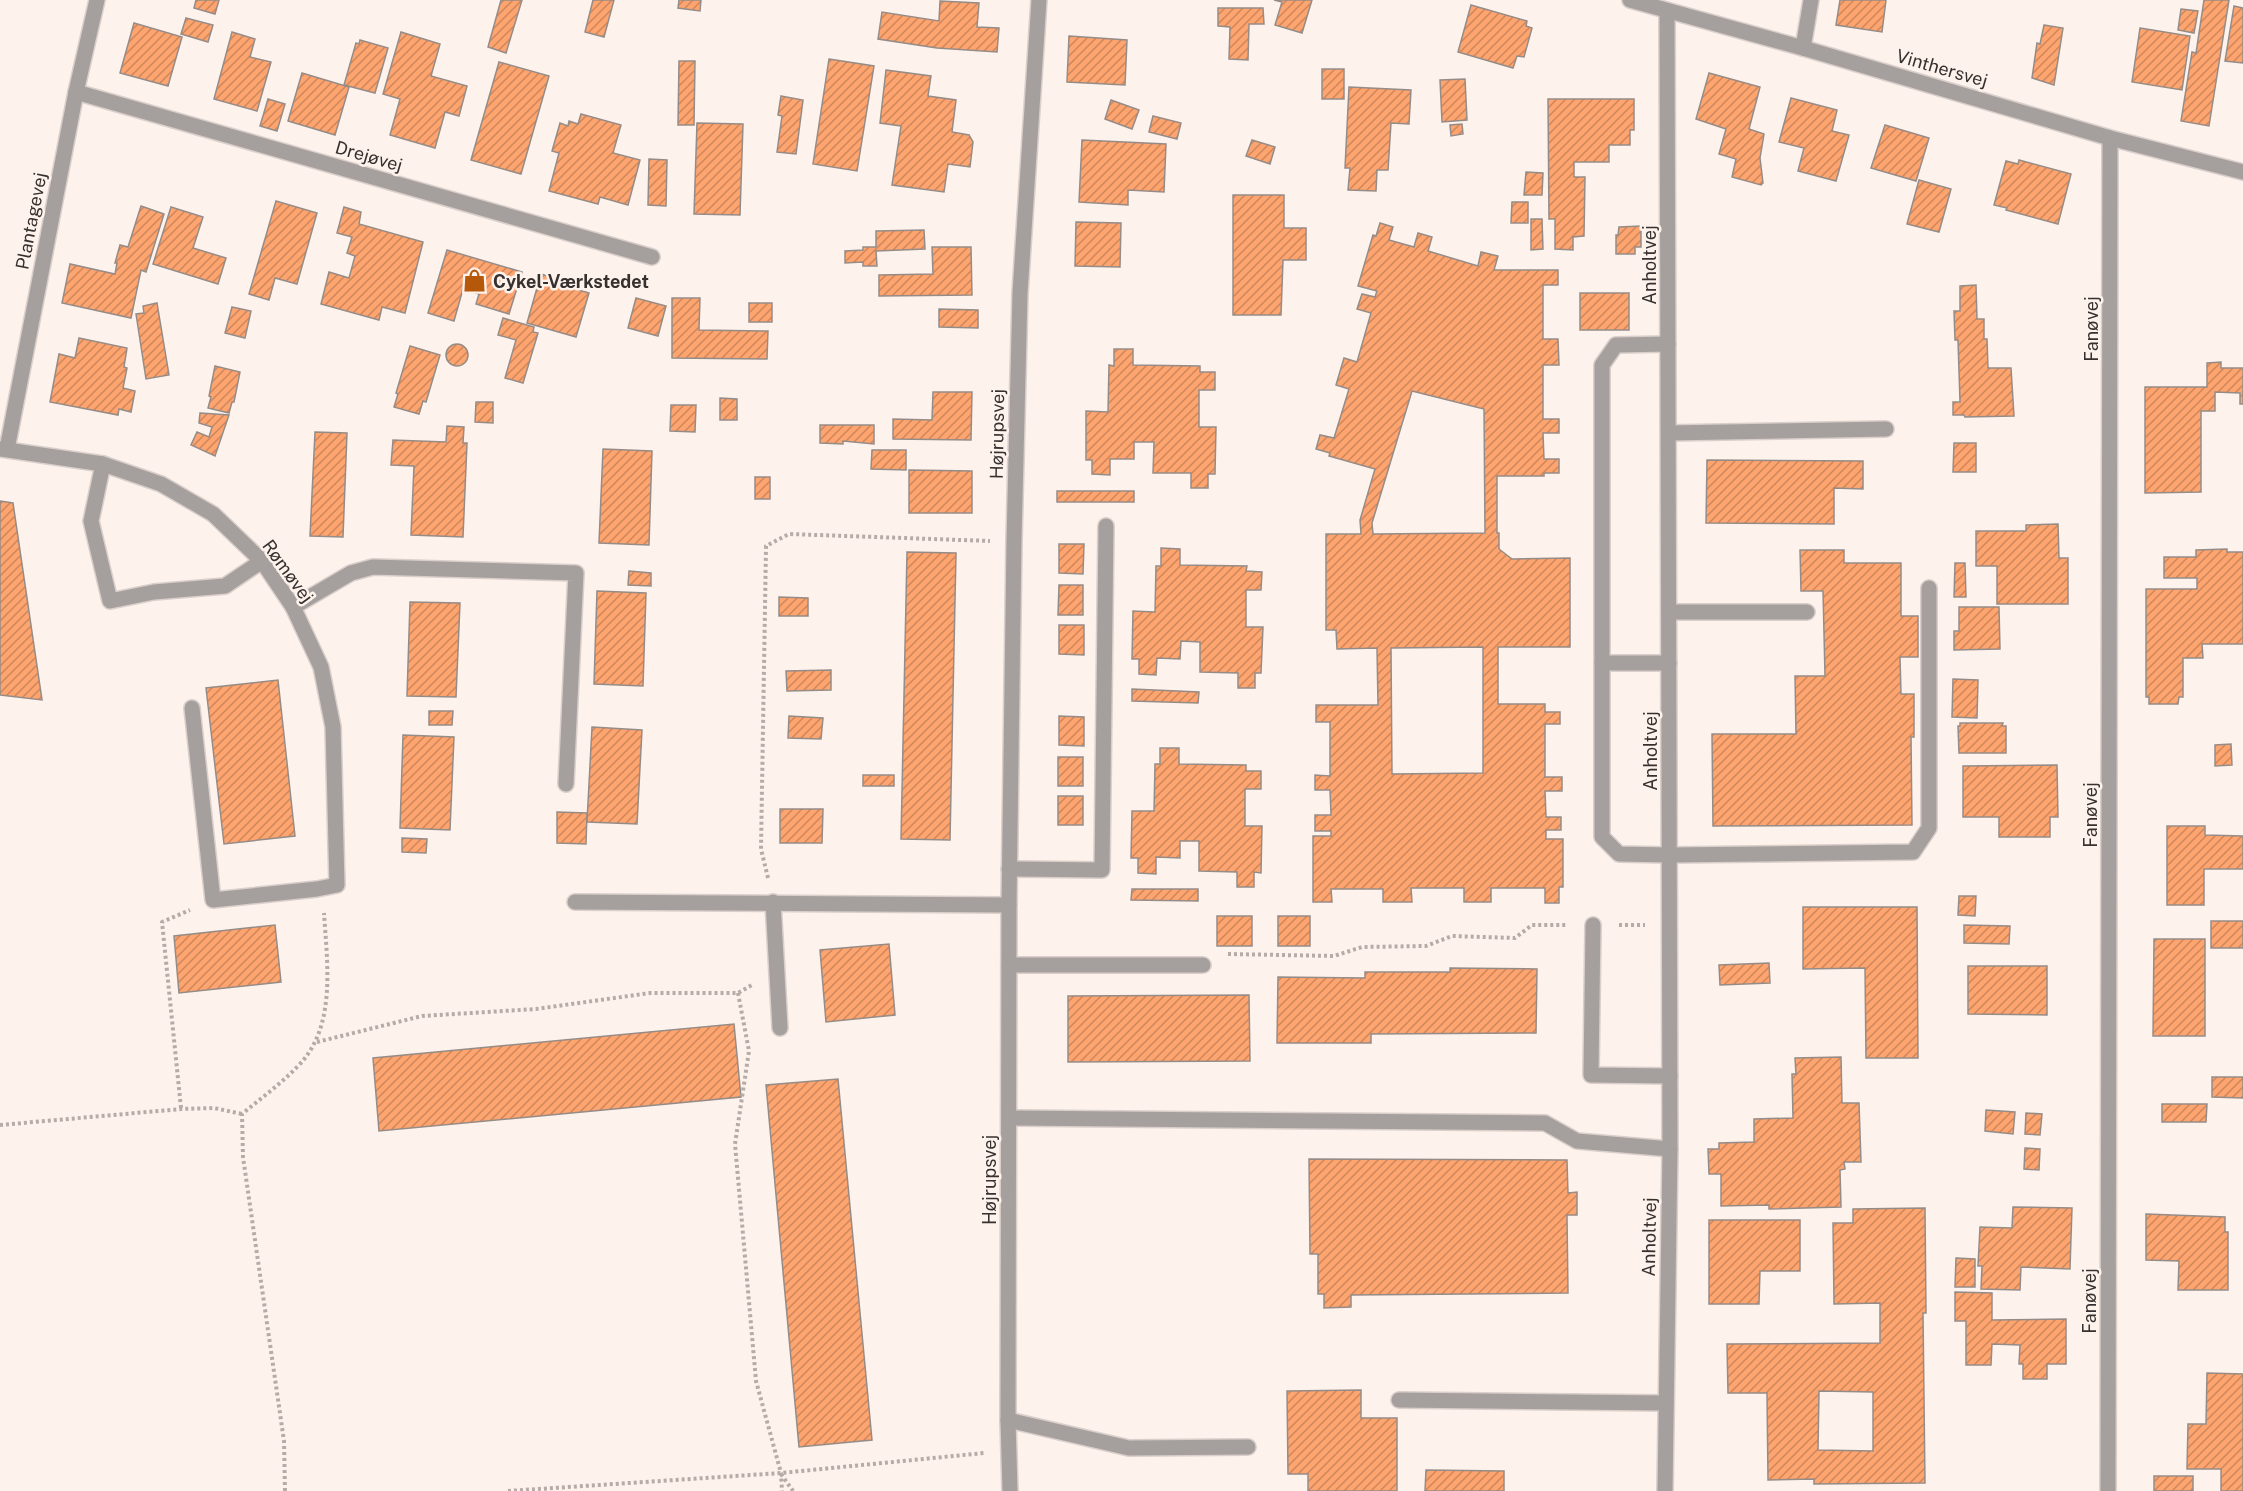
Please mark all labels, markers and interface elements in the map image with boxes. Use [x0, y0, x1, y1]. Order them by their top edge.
street label: Vinthersvej [1894, 45, 1990, 91]
street label: Drejøvej [333, 136, 405, 176]
street label: Plantagevej [11, 171, 51, 271]
street label: Anholtvej [1639, 225, 1660, 305]
shop icon: Cykel-Værkstedet [462, 268, 488, 294]
place label: Cykel-Værkstedet [493, 271, 649, 292]
street label: Fanøvej [2081, 296, 2102, 362]
street label: Højrupsvej [986, 389, 1008, 479]
street label: Rømøvej [258, 535, 318, 607]
street label: Anholtvej [1640, 711, 1661, 791]
street label: Fanøvej [2080, 782, 2101, 848]
street label: Højrupsvej [979, 1135, 1000, 1225]
street label: Anholtvej [1638, 1197, 1660, 1277]
street label: Fanøvej [2079, 1268, 2100, 1334]

